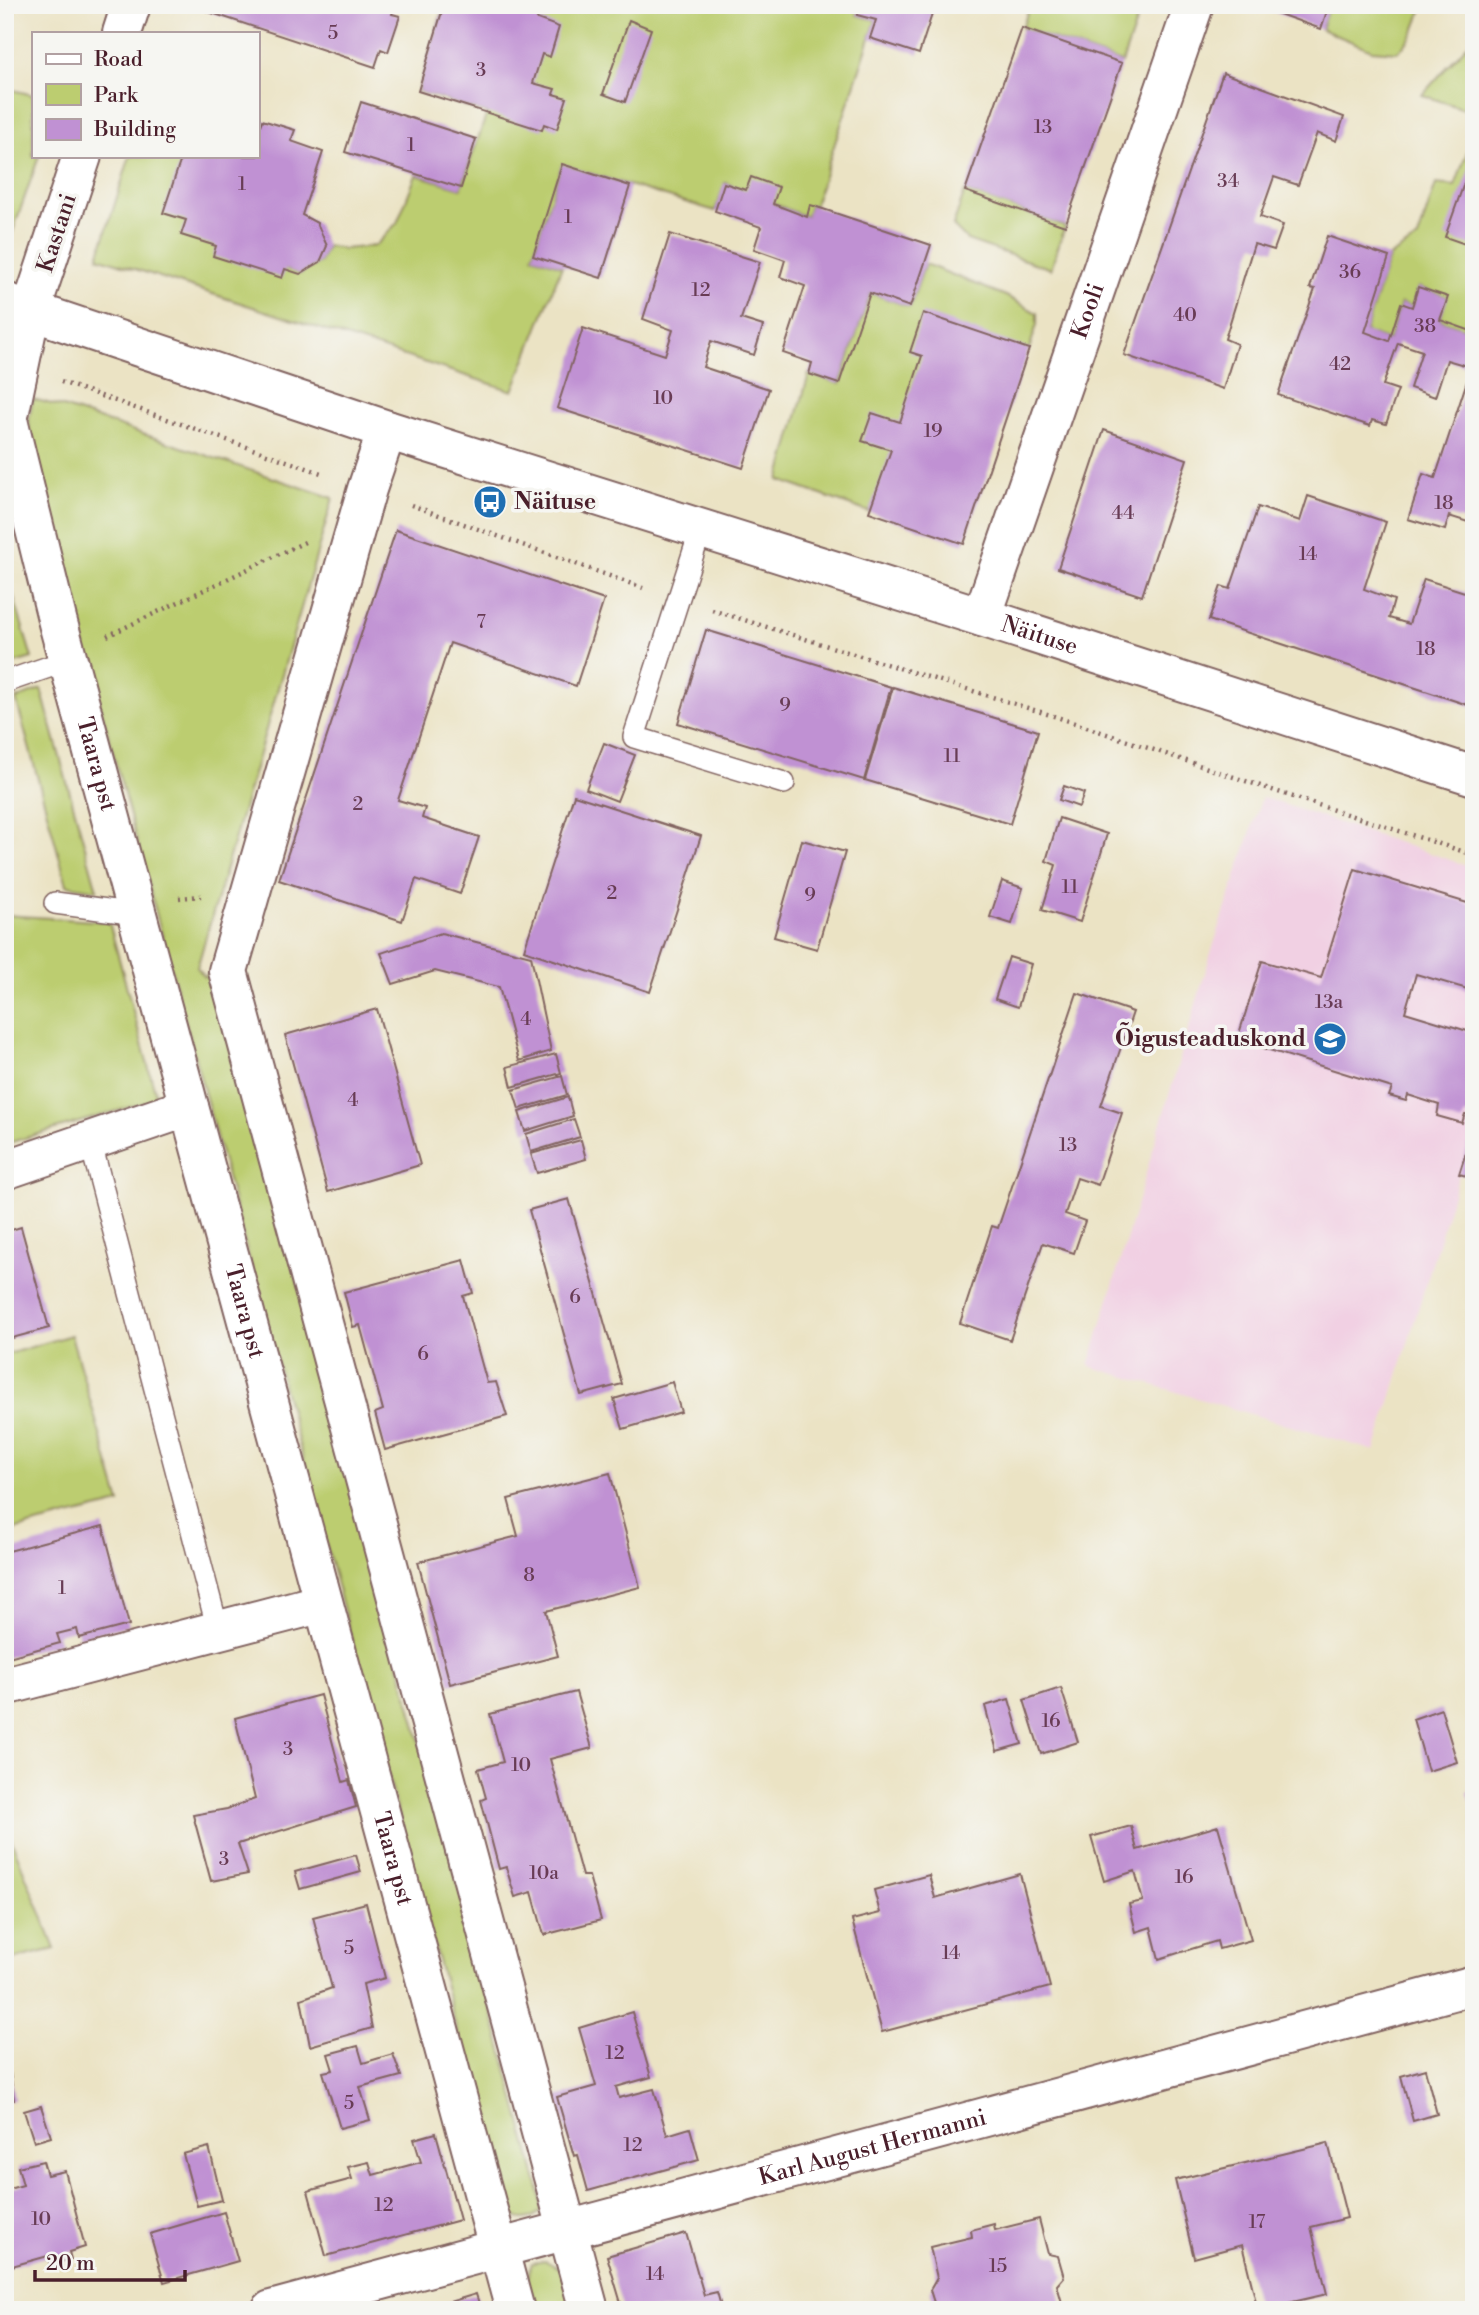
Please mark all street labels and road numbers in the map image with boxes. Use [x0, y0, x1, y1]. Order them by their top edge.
street label: Kastani [31, 190, 83, 276]
street label: Kooli [1066, 279, 1111, 342]
street label: Näituse [998, 610, 1081, 661]
street label: Taara pst [70, 714, 122, 814]
street label: Taara pst [218, 1261, 271, 1362]
street label: Taara pst [367, 1809, 419, 1909]
street label: Karl August Hermanni [755, 2103, 989, 2192]

